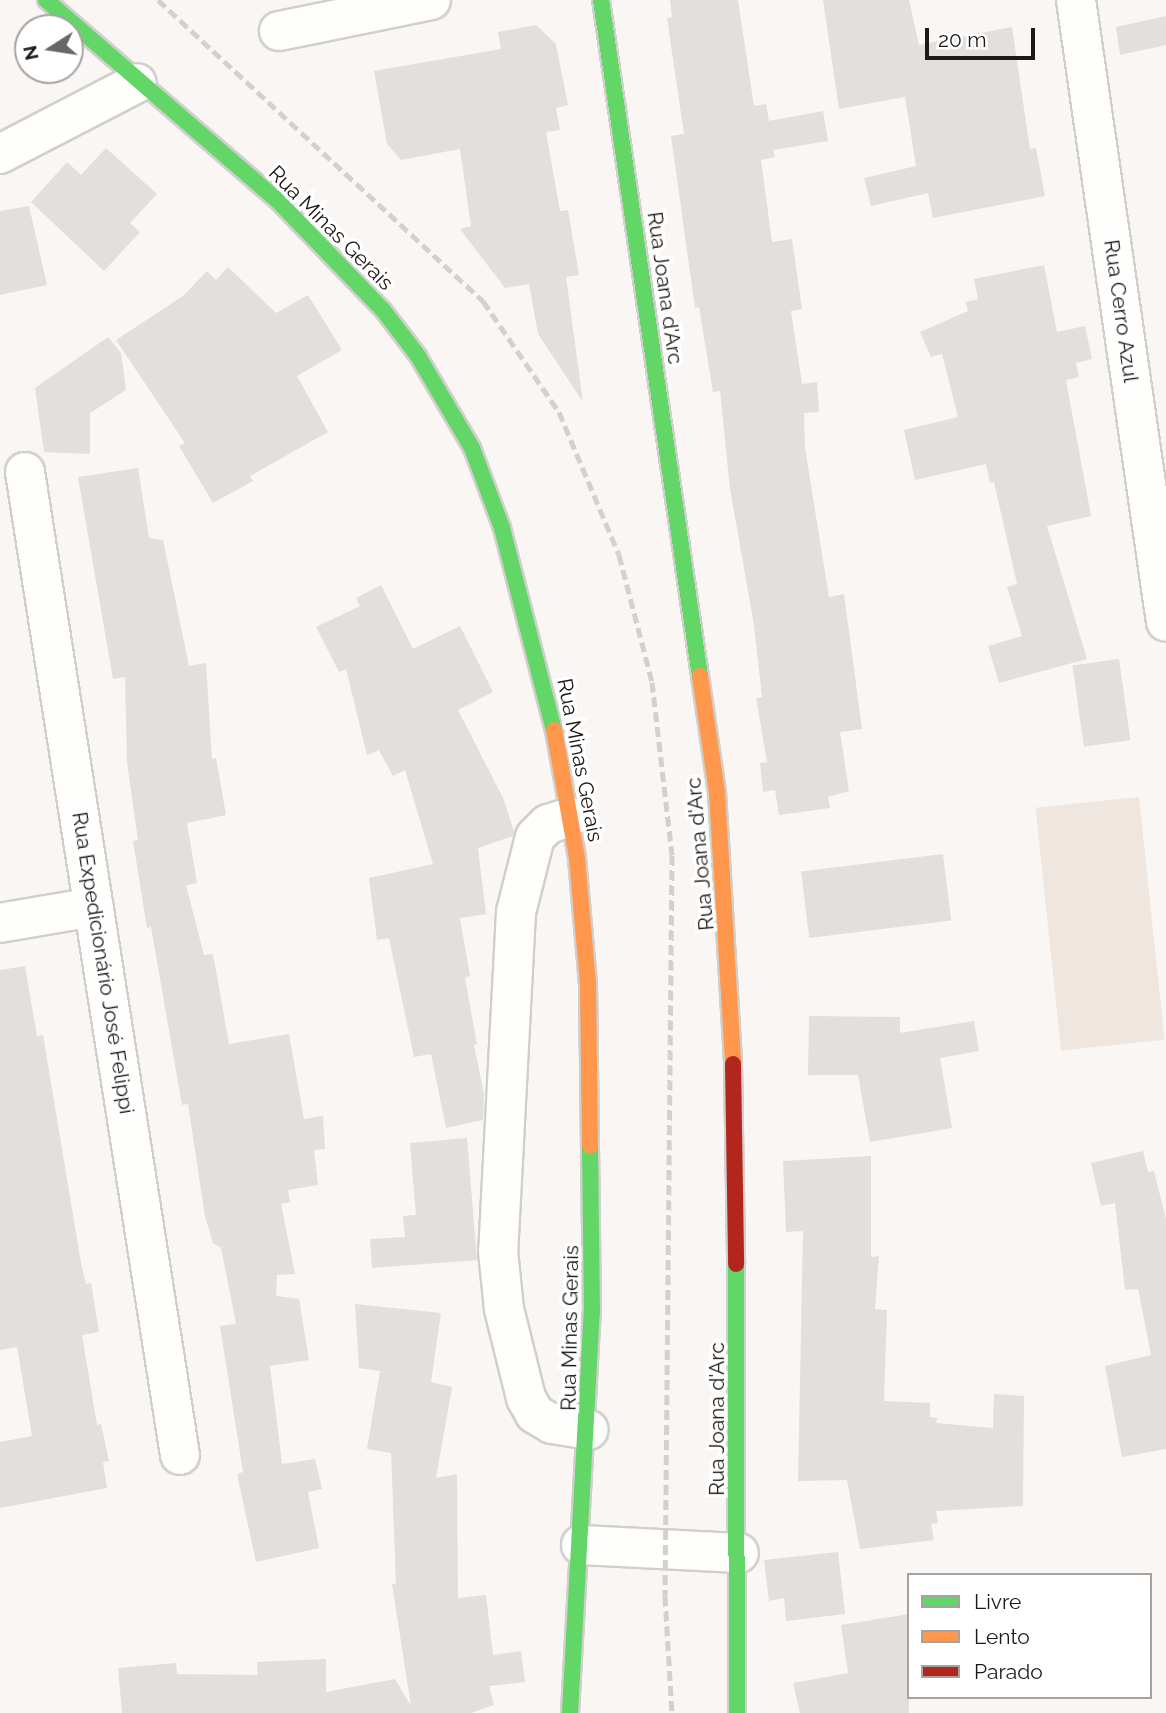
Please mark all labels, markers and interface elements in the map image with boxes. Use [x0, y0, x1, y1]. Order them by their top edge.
north arrow [14, 14, 84, 84]
scale bar [928, 14, 1038, 58]
text: 20 m [938, 27, 986, 52]
text: N [18, 44, 43, 62]
street label: Rua Minas Gerais [263, 160, 399, 296]
street label: Rua Joana d'Arc [642, 210, 688, 366]
street label: Rua Cerro Azul [1098, 238, 1144, 384]
street label: Rua Minas Gerais [552, 676, 608, 844]
street label: Rua Joana d'Arc [681, 776, 719, 932]
street label: Rua Expedicionário José Felippi [67, 810, 139, 1116]
street label: Rua Minas Gerais [556, 1245, 584, 1411]
street label: Rua Joana d'Arc [704, 1342, 730, 1496]
legend [907, 1573, 1152, 1699]
text: Livre [974, 1589, 1021, 1614]
text: Lento [974, 1624, 1030, 1649]
text: Parado [974, 1659, 1043, 1684]

